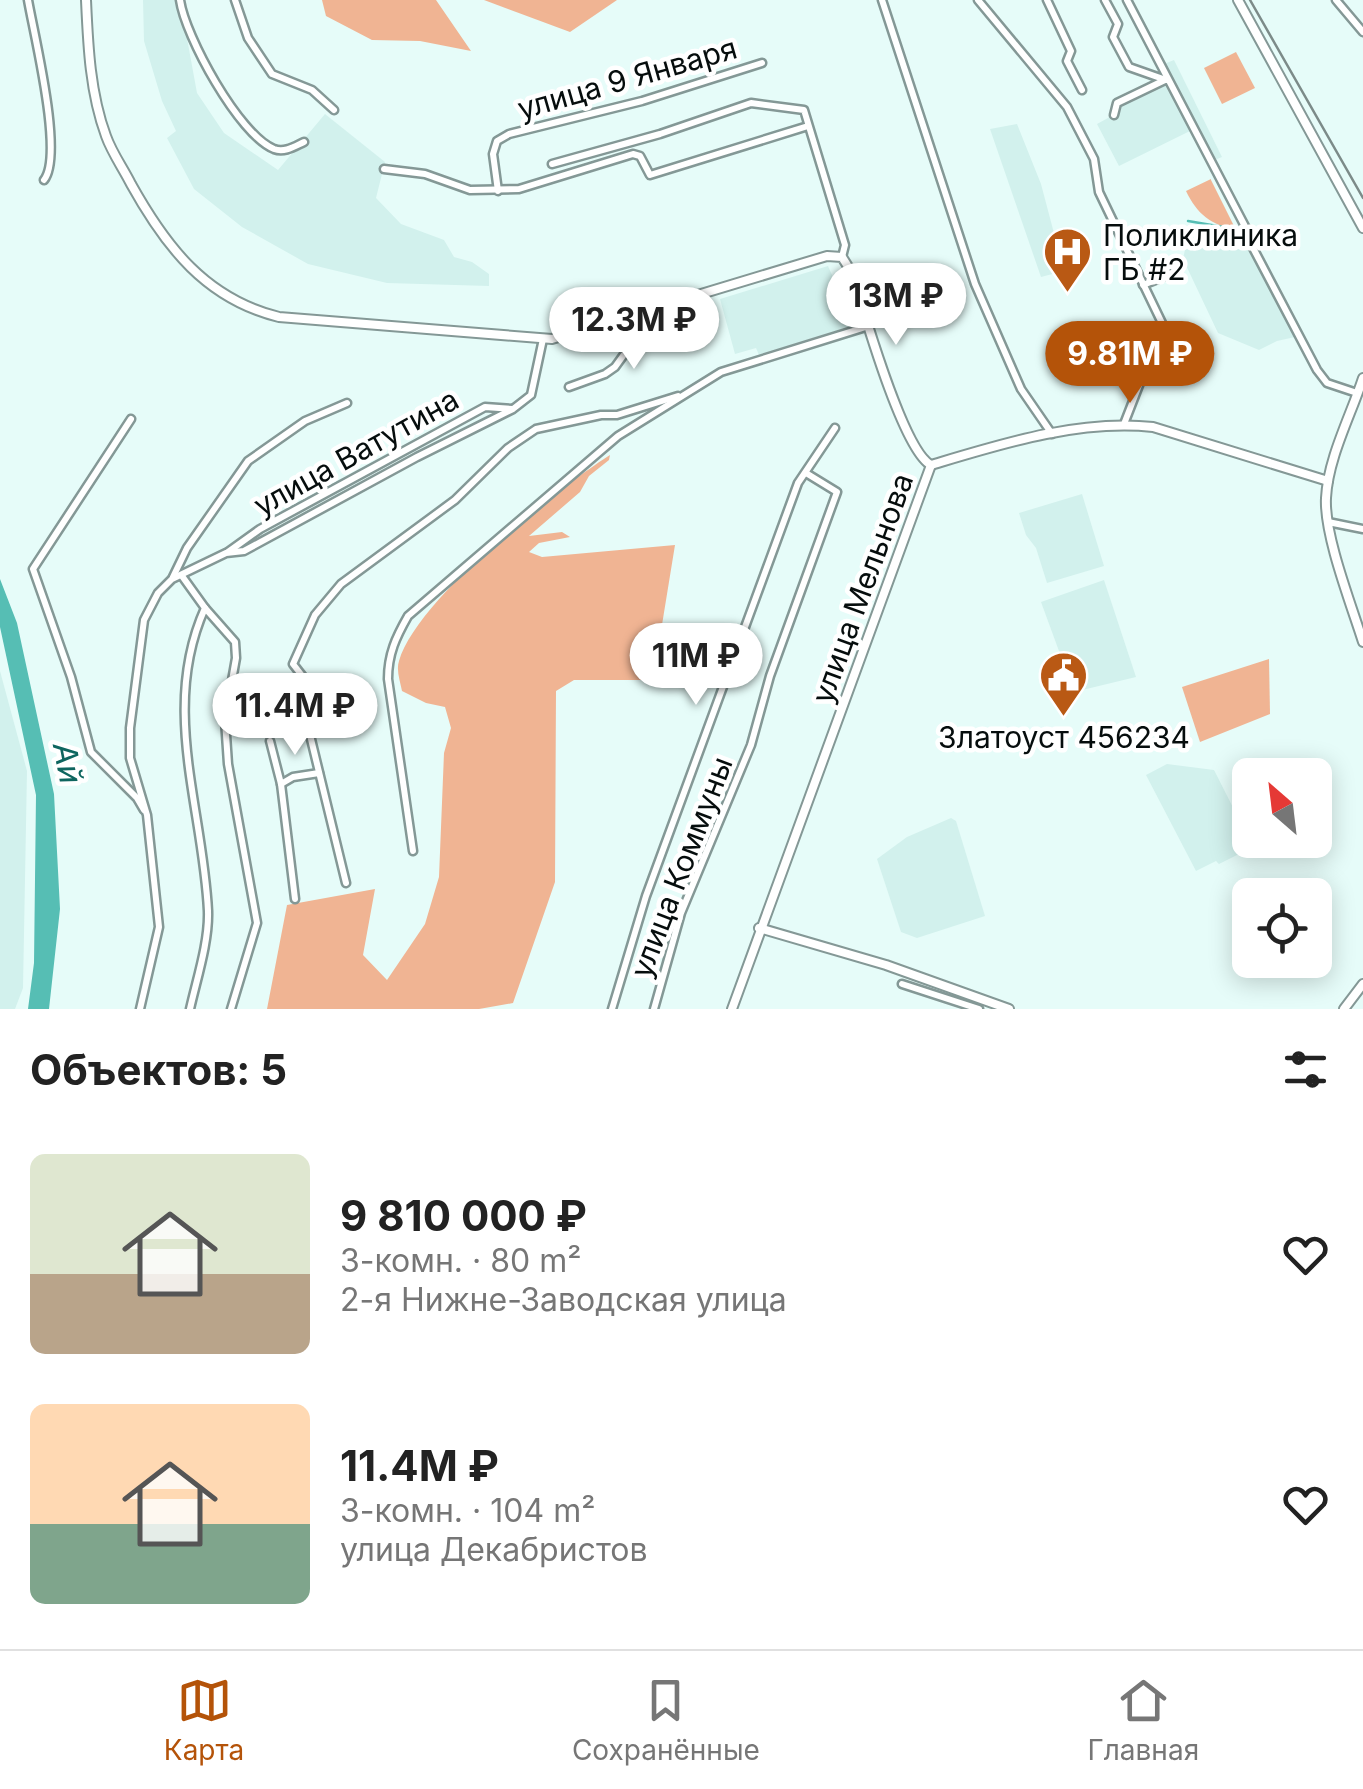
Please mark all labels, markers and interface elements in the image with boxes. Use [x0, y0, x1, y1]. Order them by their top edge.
street label: улица 9 Января [513, 29, 741, 127]
place label: Поликлиника ГБ #2 [1103, 217, 1298, 287]
hospital icon: Поликлиника ГБ #2 [1042, 226, 1094, 294]
pin: 13M ₽ [826, 263, 966, 348]
text: 13M ₽ [848, 276, 944, 315]
pin: 12.3M ₽ [542, 287, 726, 372]
text: 12.3M ₽ [571, 300, 697, 339]
pin: 9.81M ₽ [1038, 321, 1222, 406]
text: 9.81M ₽ [1067, 334, 1193, 373]
street label: улица Ватутина [247, 381, 465, 523]
street label: улица Мельнова [804, 468, 920, 708]
pin: 11M ₽ [626, 623, 766, 708]
text: 11M ₽ [652, 636, 740, 675]
public building icon: Златоуст 456234 [1038, 650, 1090, 718]
pin: 11.4M ₽ [203, 673, 387, 758]
text: 11.4M ₽ [234, 686, 356, 725]
place label: Златоуст 456234 [938, 719, 1190, 755]
water label: Ай [45, 738, 91, 787]
street label: улица Коммуны [622, 752, 740, 982]
north arrow [1232, 758, 1332, 858]
map controls [1232, 758, 1332, 978]
button: locate [1232, 878, 1332, 978]
icon: filters [1278, 1042, 1333, 1097]
text: Объектов: 5 [30, 1044, 287, 1095]
text: 9 810 000 ₽ [340, 1190, 587, 1241]
icon: home [110, 1194, 230, 1314]
icon: heart [1278, 1227, 1333, 1282]
text: 3-комн. · 80 m² [340, 1241, 581, 1280]
text: 2-я Нижне-Заводская улица [340, 1280, 787, 1319]
text: 11.4M ₽ [340, 1440, 499, 1491]
icon: home [110, 1444, 230, 1564]
icon: heart [1278, 1477, 1333, 1532]
text: 3-комн. · 104 m² [340, 1491, 595, 1530]
text: улица Декабристов [340, 1530, 648, 1569]
tab: Карта [164, 1673, 244, 1767]
tab: Сохранённые [572, 1673, 760, 1767]
tab: Главная [1088, 1673, 1199, 1767]

